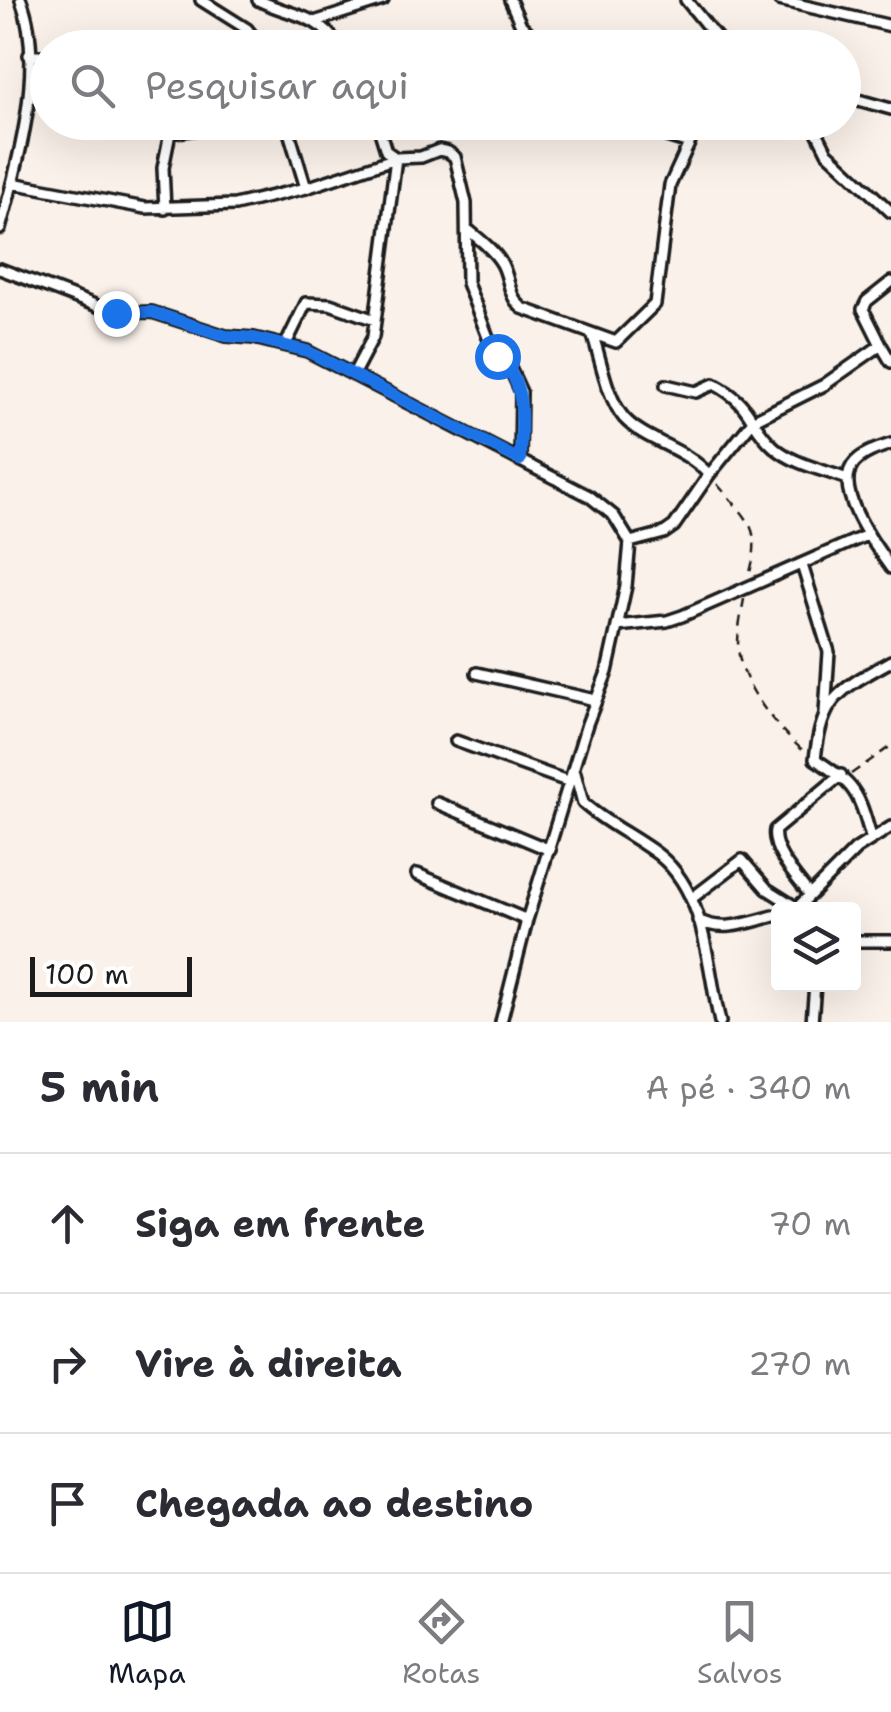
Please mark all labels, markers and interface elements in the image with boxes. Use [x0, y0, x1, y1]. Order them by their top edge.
search box [30, 30, 861, 140]
icon: search [65, 58, 120, 113]
text: Pesquisar aqui [145, 60, 409, 111]
route end [94, 291, 140, 337]
route start [475, 334, 521, 380]
map controls [771, 902, 861, 992]
button: layers [771, 902, 861, 992]
scale bar [30, 952, 192, 996]
text: 100 m [45, 955, 129, 993]
text: 5 min [40, 1059, 159, 1115]
text: A pé · 340 m [646, 1066, 851, 1109]
icon: ahead [40, 1196, 95, 1251]
text: Siga em frente [135, 1198, 425, 1249]
text: 70 m [768, 1202, 851, 1245]
icon: right [40, 1336, 95, 1391]
text: Vire à direita [135, 1338, 402, 1389]
text: 270 m [748, 1342, 851, 1385]
icon: arrive [40, 1476, 95, 1531]
text: Chegada ao destino [135, 1478, 533, 1529]
tab: Mapa [108, 1594, 186, 1692]
tab: Rotas [402, 1594, 480, 1692]
tab: Salvos [697, 1594, 783, 1692]

